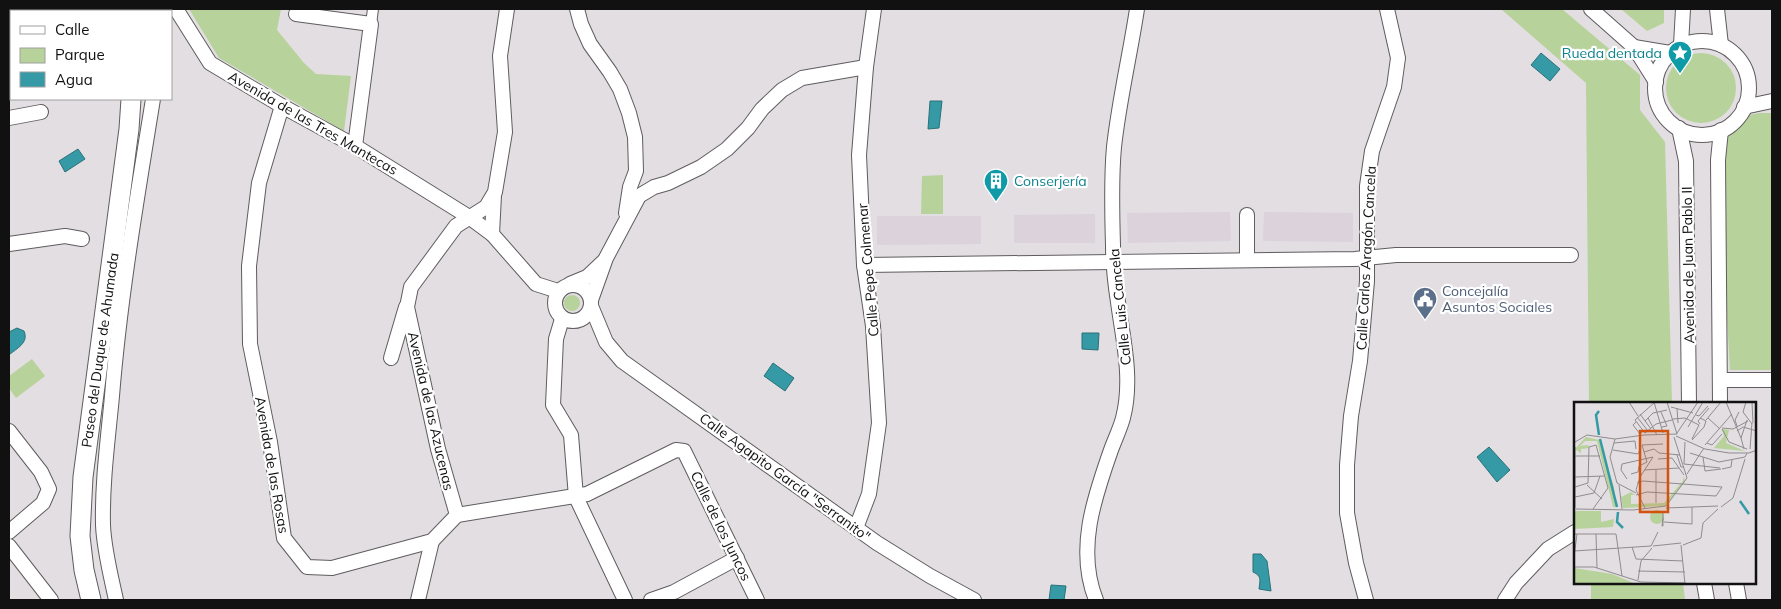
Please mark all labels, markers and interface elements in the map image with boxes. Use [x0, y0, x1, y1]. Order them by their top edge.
legend [10, 10, 172, 100]
text: Calle [55, 20, 89, 39]
place icon: Rueda dentada [1667, 40, 1693, 74]
place label: Rueda dentada [1562, 44, 1662, 62]
text: Parque [55, 45, 105, 64]
street label: Avenida de las Tres Mantecas [225, 67, 401, 179]
text: Agua [55, 70, 93, 89]
street label: Calle Carlos Aragón Cancela [1352, 165, 1380, 351]
building icon: Conserjería [983, 168, 1009, 202]
place label: Conserjería [1014, 172, 1087, 190]
street label: Avenida de Juan Pablo II [1678, 186, 1698, 344]
street label: Calle Pepe Colmenar [853, 202, 883, 337]
street label: Calle Luis Cancela [1105, 248, 1135, 366]
street label: Paseo del Duque de Ahumada [77, 252, 123, 448]
place label: Concejalía Asuntos Sociales [1442, 282, 1552, 316]
public building icon: Concejalía Asuntos Sociales [1412, 286, 1438, 320]
street label: Avenida de las Azucenas [404, 330, 458, 492]
street label: Avenida de las Rosas [251, 395, 293, 535]
inset map [1574, 402, 1756, 584]
street label: Calle Agapito García "Serranito" [696, 409, 874, 545]
street label: Calle de los Juncos [687, 468, 755, 584]

